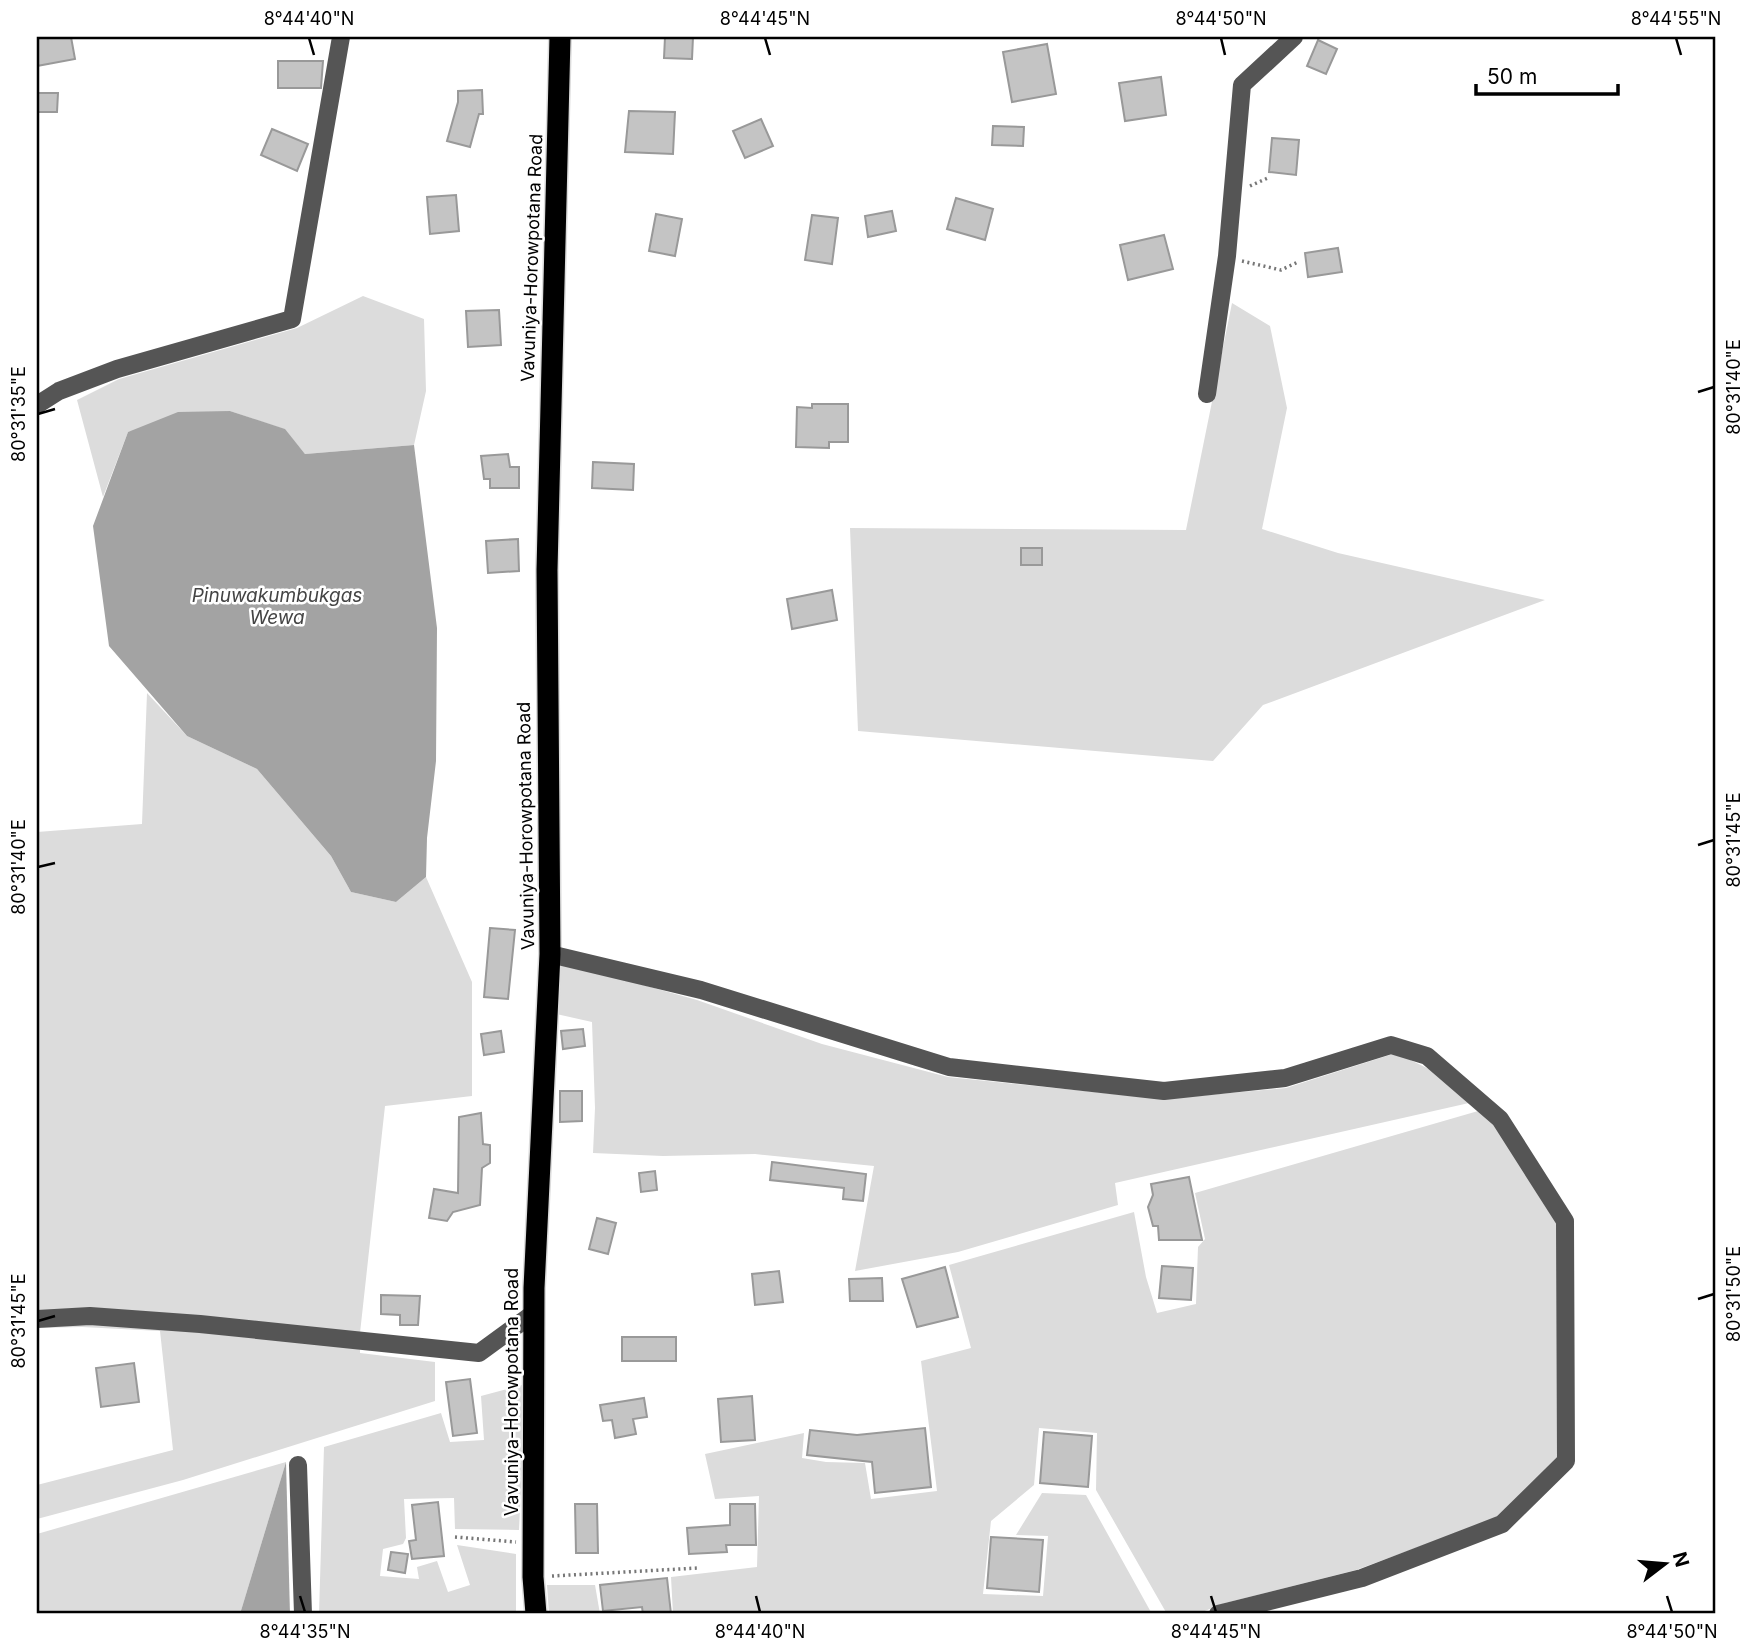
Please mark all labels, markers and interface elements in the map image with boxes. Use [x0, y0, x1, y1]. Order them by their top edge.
text: 8°44'40"N [264, 8, 354, 29]
text: 8°44'45"N [720, 8, 810, 29]
text: 8°44'50"N [1175, 8, 1267, 29]
text: 8°44'55"N [1631, 8, 1721, 29]
scale bar [1476, 52, 1618, 96]
text: 50 m [1487, 64, 1537, 89]
street label: Vavuniya-Horowpotana Road [517, 133, 546, 383]
text: 80°31'40"E [1723, 339, 1744, 435]
text: 80°31'35"E [8, 366, 29, 462]
water label: Pinuwakumbukgas Wewa [192, 584, 362, 629]
street label: Vavuniya-Horowpotana Road [513, 702, 538, 950]
text: 80°31'45"E [1723, 792, 1744, 888]
text: 80°31'40"E [8, 819, 29, 915]
text: 80°31'50"E [1723, 1246, 1744, 1342]
street label: Vavuniya-Horowpotana Road [501, 1268, 522, 1516]
text: 80°31'45"E [8, 1273, 29, 1369]
north arrow [1630, 1528, 1700, 1598]
text: N [1668, 1549, 1694, 1570]
text: 8°44'35"N [260, 1621, 350, 1642]
text: 8°44'40"N [715, 1621, 805, 1642]
text: 8°44'45"N [1171, 1621, 1261, 1642]
text: 8°44'50"N [1626, 1621, 1718, 1642]

